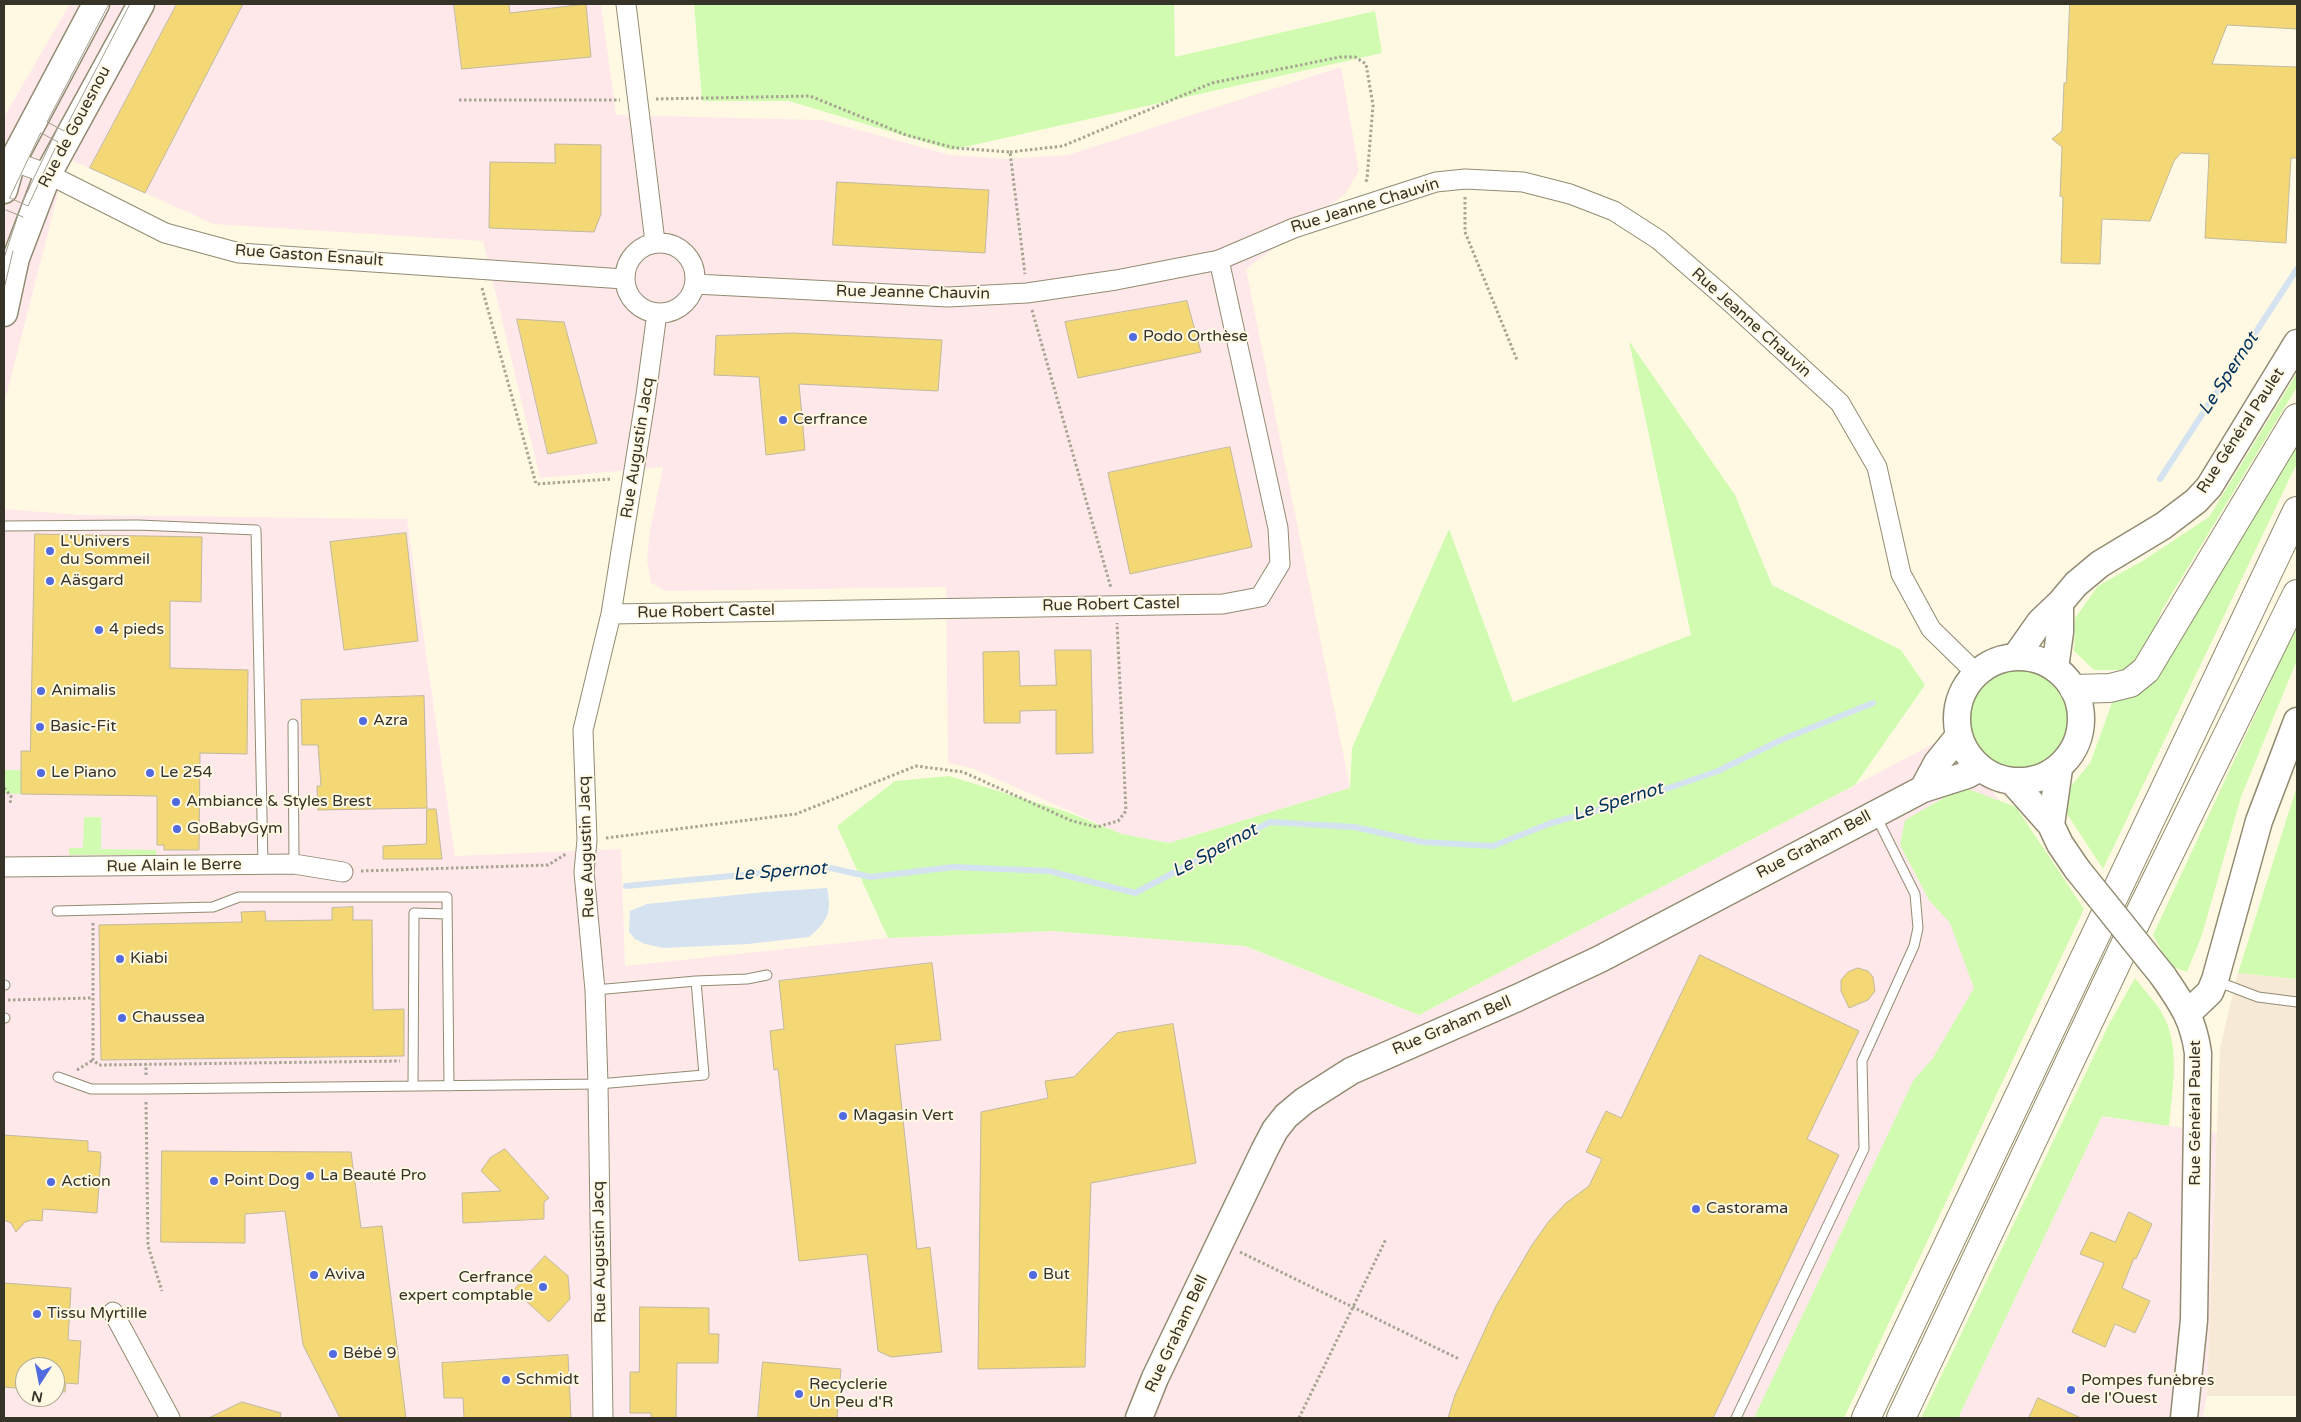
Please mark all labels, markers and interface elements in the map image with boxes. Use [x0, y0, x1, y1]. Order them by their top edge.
street label: Rue de Gouesnou [35, 63, 115, 191]
street label: Rue Jeanne Chauvin [1288, 174, 1442, 238]
street label: Rue Gaston Esnault [234, 241, 384, 271]
street label: Rue Jeanne Chauvin [1687, 264, 1815, 382]
street label: Rue Jeanne Chauvin [836, 282, 990, 304]
place label: Podo Orthèse [1143, 327, 1248, 347]
water label: Le Spernot [2195, 329, 2263, 419]
marker: Podo Orthèse [1127, 331, 1139, 343]
street label: Rue Général Paulet [2193, 365, 2289, 497]
street label: Rue Augustin Jacq [617, 376, 659, 520]
place label: Cerfrance [793, 410, 868, 430]
marker: Cerfrance [777, 414, 789, 426]
place label: L'Univers du Sommeil [60, 532, 150, 570]
marker: L'Univers du Sommeil [44, 545, 56, 557]
place label: Aäsgard [60, 571, 124, 591]
marker: Aäsgard [44, 575, 56, 587]
street label: Rue Robert Castel [1042, 594, 1180, 616]
street label: Rue Robert Castel [637, 601, 775, 623]
place label: 4 pieds [109, 620, 164, 640]
marker: 4 pieds [93, 624, 105, 636]
place label: Animalis [51, 681, 116, 701]
marker: Animalis [35, 685, 47, 697]
place label: Azra [373, 711, 408, 731]
marker: Azra [357, 715, 369, 727]
place label: Basic-Fit [50, 717, 116, 737]
marker: Basic-Fit [34, 721, 46, 733]
place label: Le Piano [51, 763, 117, 783]
place label: Le 254 [160, 763, 213, 783]
marker: Le Piano [35, 767, 47, 779]
marker: Le 254 [144, 767, 156, 779]
street label: Rue Augustin Jacq [575, 776, 599, 918]
water label: Le Spernot [1570, 778, 1666, 826]
place label: Ambiance & Styles Brest [186, 792, 372, 812]
marker: Ambiance & Styles Brest [170, 796, 182, 808]
street label: Rue Graham Bell [1753, 807, 1875, 883]
place label: GoBabyGym [187, 819, 283, 839]
water label: Le Spernot [1169, 820, 1261, 882]
marker: GoBabyGym [171, 823, 183, 835]
street label: Rue Alain le Berre [106, 855, 242, 877]
water label: Le Spernot [733, 858, 827, 886]
place label: Kiabi [130, 949, 168, 969]
marker: Kiabi [114, 953, 126, 965]
street label: Rue Graham Bell [1390, 992, 1514, 1060]
place label: Chaussea [132, 1008, 205, 1028]
marker: Chaussea [116, 1012, 128, 1024]
street label: Rue Général Paulet [2186, 1040, 2206, 1186]
place label: Magasin Vert [853, 1106, 954, 1126]
marker: Magasin Vert [837, 1110, 849, 1122]
place label: La Beauté Pro [320, 1166, 427, 1186]
marker: La Beauté Pro [304, 1170, 316, 1182]
place label: Point Dog [224, 1171, 300, 1191]
place label: Action [61, 1172, 111, 1192]
marker: Point Dog [208, 1175, 220, 1187]
marker: Action [45, 1176, 57, 1188]
street label: Rue Augustin Jacq [589, 1181, 611, 1323]
place label: Castorama [1706, 1199, 1788, 1219]
marker: Castorama [1690, 1203, 1702, 1215]
place label: Aviva [324, 1265, 365, 1285]
place label: But [1043, 1265, 1070, 1285]
place label: Cerfrance expert comptable [399, 1268, 533, 1306]
marker: Aviva [308, 1269, 320, 1281]
marker: But [1027, 1269, 1039, 1281]
street label: Rue Graham Bell [1141, 1272, 1213, 1396]
marker: Cerfrance expert comptable [537, 1281, 549, 1293]
place label: Tissu Myrtille [47, 1304, 147, 1324]
marker: Tissu Myrtille [31, 1308, 43, 1320]
place label: Bébé 9 [343, 1344, 396, 1364]
marker: Bébé 9 [327, 1348, 339, 1360]
north arrow [15, 1357, 65, 1407]
place label: Schmidt [516, 1370, 579, 1390]
place label: Pompes funèbres de l'Ouest [2081, 1371, 2214, 1409]
marker: Schmidt [500, 1374, 512, 1386]
place label: Recyclerie Un Peu d'R [809, 1375, 893, 1413]
marker: Pompes funèbres de l'Ouest [2065, 1384, 2077, 1396]
text: N [30, 1387, 44, 1406]
marker: Recyclerie Un Peu d'R [793, 1388, 805, 1400]

